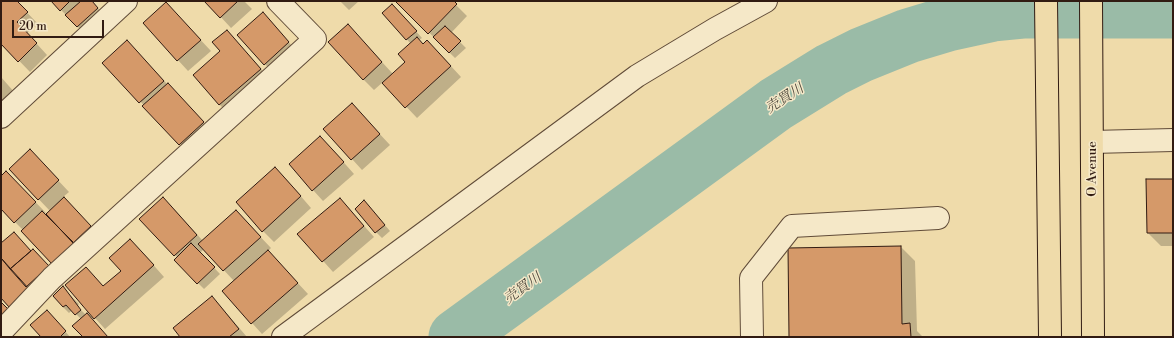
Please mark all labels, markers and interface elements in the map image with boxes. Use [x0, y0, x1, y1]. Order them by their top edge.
scale bar [14, 12, 106, 38]
text: 20 m [19, 19, 47, 34]
water label: 売買川 [763, 81, 807, 117]
street label: O Avenue [1085, 141, 1101, 197]
water label: 売買川 [501, 270, 545, 308]

